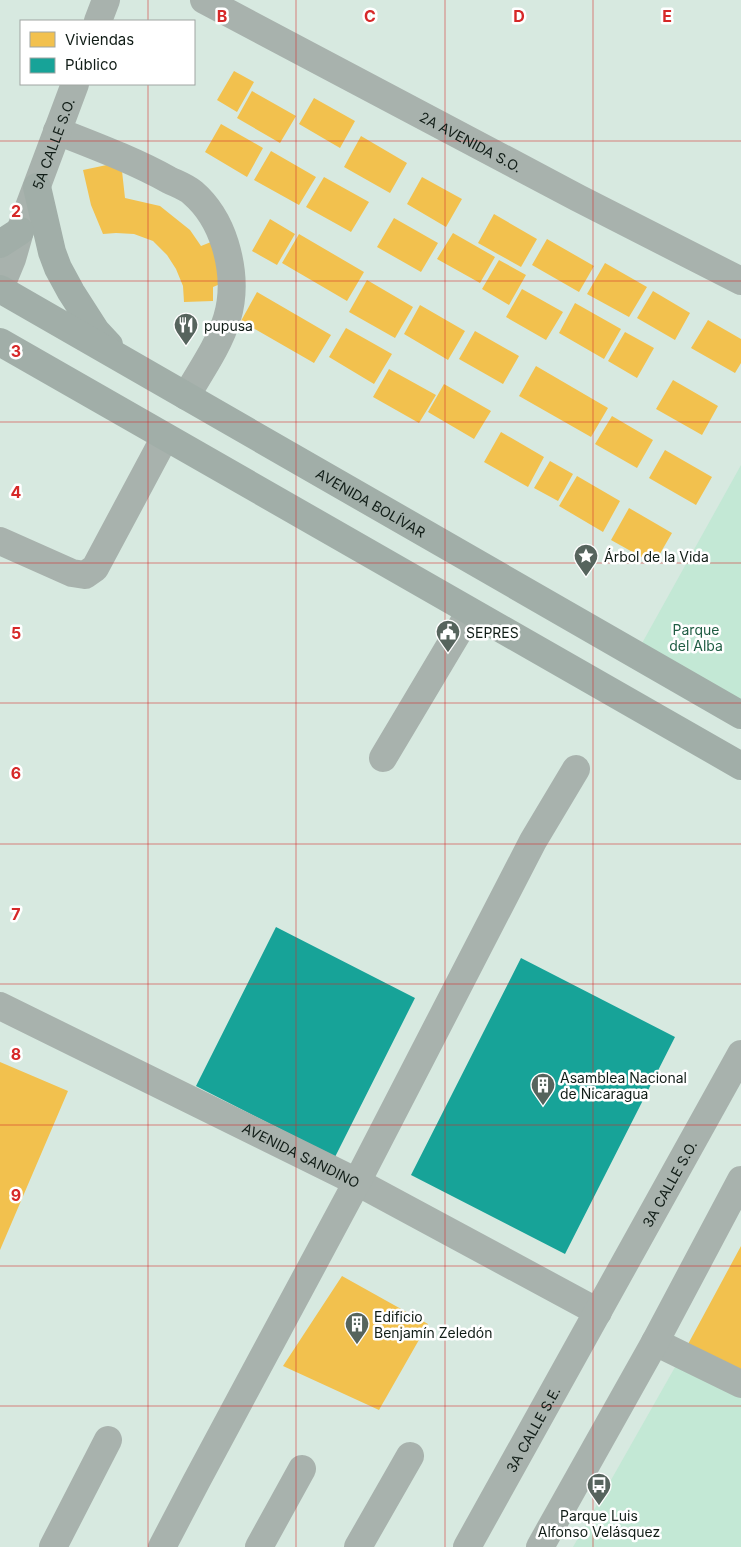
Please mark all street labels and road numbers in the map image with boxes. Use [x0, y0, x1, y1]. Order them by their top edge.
street label: 5A CALLE S.O. [28, 95, 78, 192]
street label: 2A AVENIDA S.O. [417, 107, 525, 175]
street label: AVENIDA BOLÍVAR [313, 464, 429, 540]
street label: AVENIDA SANDINO [240, 1118, 363, 1191]
street label: 3A CALLE S.O. [638, 1137, 700, 1230]
street label: 3A CALLE S.E. [502, 1383, 563, 1475]

